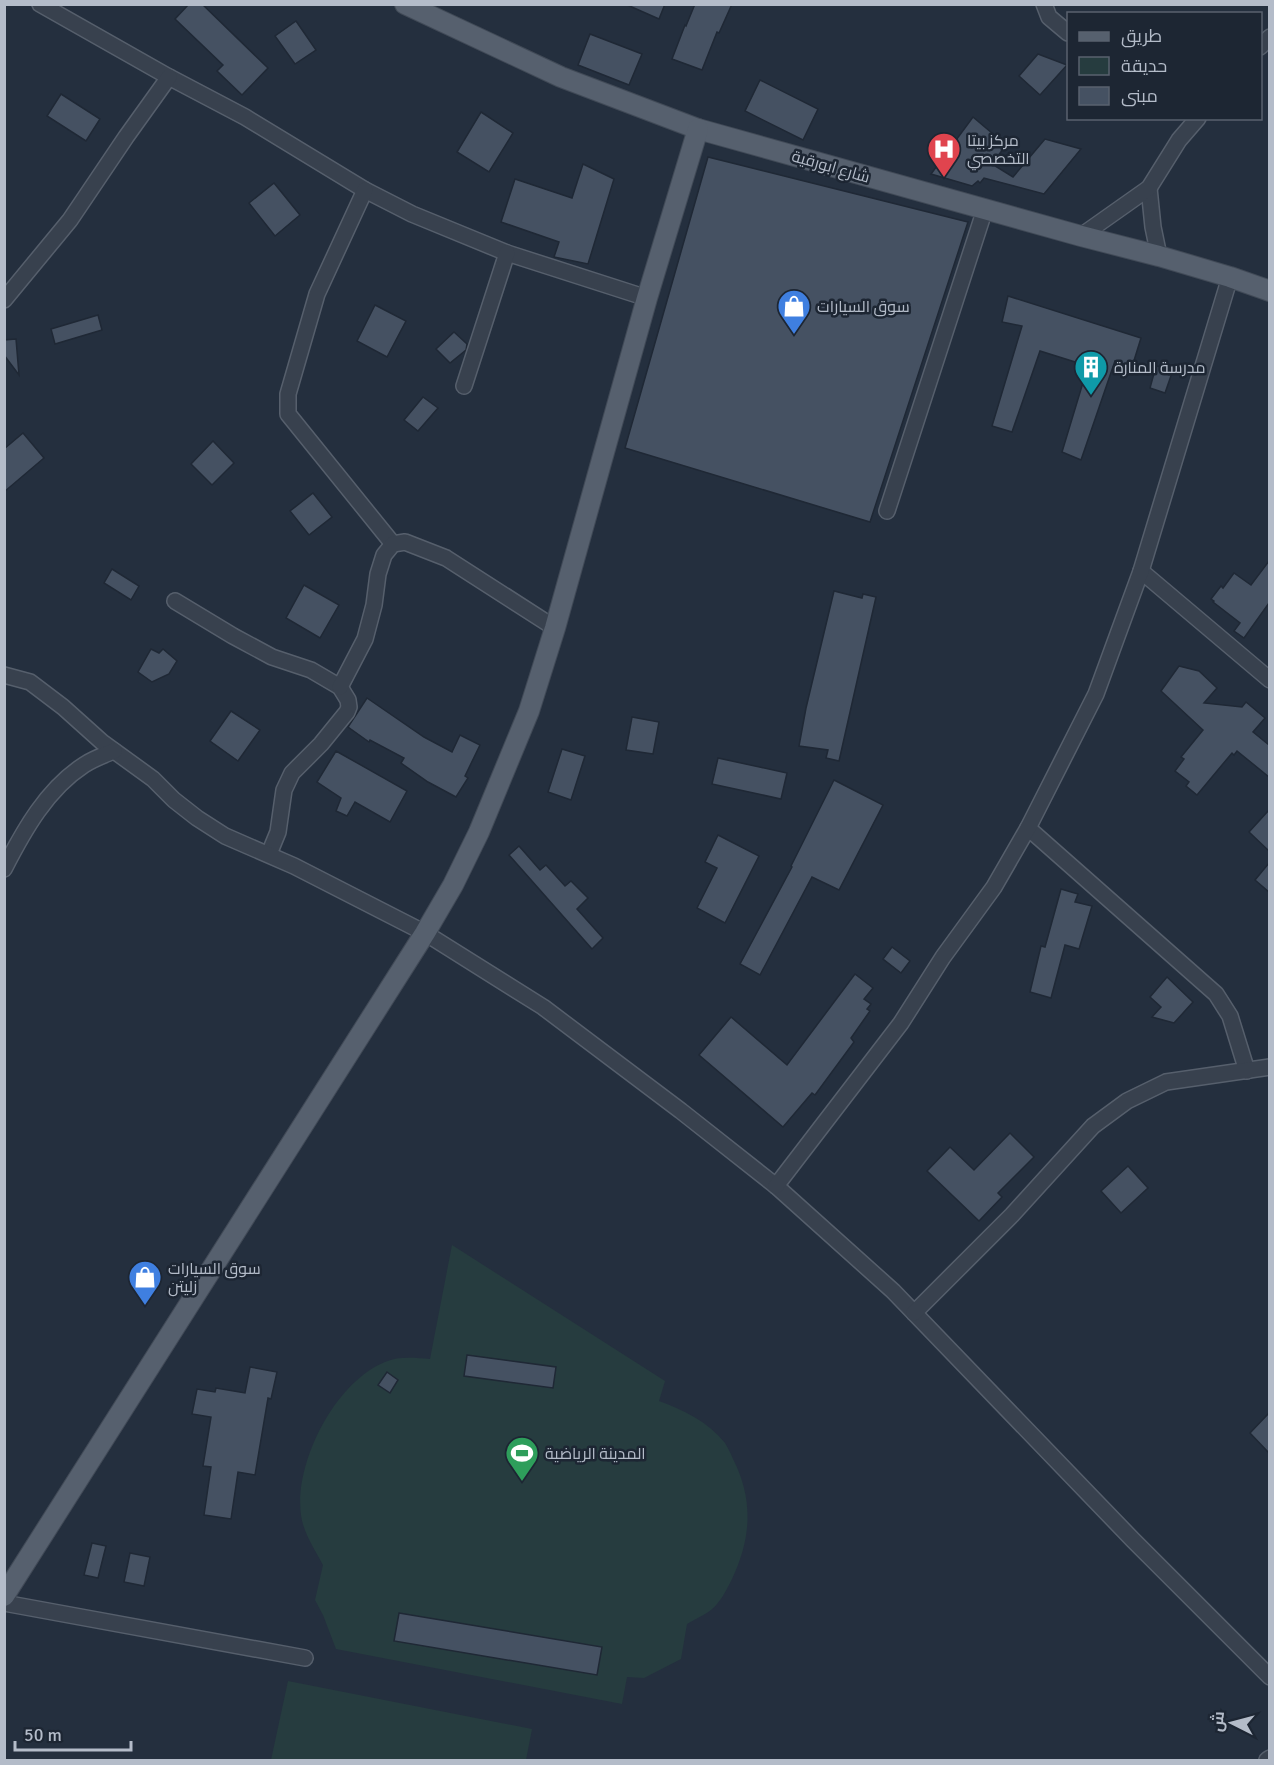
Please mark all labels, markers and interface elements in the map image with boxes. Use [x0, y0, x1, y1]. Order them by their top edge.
legend [1067, 12, 1262, 120]
text: طريق [1121, 25, 1162, 48]
text: حديقة [1121, 55, 1167, 77]
text: مبنى [1121, 85, 1158, 107]
hospital icon: مركز بيتا التخصصي [926, 131, 962, 178]
place label: مركز بيتا التخصصي [967, 131, 1030, 171]
street label: شارع ابورقية [789, 146, 872, 189]
shop icon: سوق السيارات [776, 288, 812, 335]
place label: سوق السيارات [817, 297, 910, 317]
building icon: مدرسة المنارة [1073, 349, 1109, 396]
place label: مدرسة المنارة [1114, 358, 1206, 378]
shop icon: سوق السيارات زليتن [127, 1259, 163, 1306]
place label: سوق السيارات زليتن [168, 1259, 261, 1297]
sports icon: المدينة الرياضية [504, 1435, 540, 1482]
place label: المدينة الرياضية [545, 1444, 646, 1464]
north arrow [1202, 1693, 1262, 1753]
text: ش [1207, 1710, 1229, 1733]
scale bar [15, 1714, 130, 1752]
text: 50 m [24, 1724, 62, 1746]

